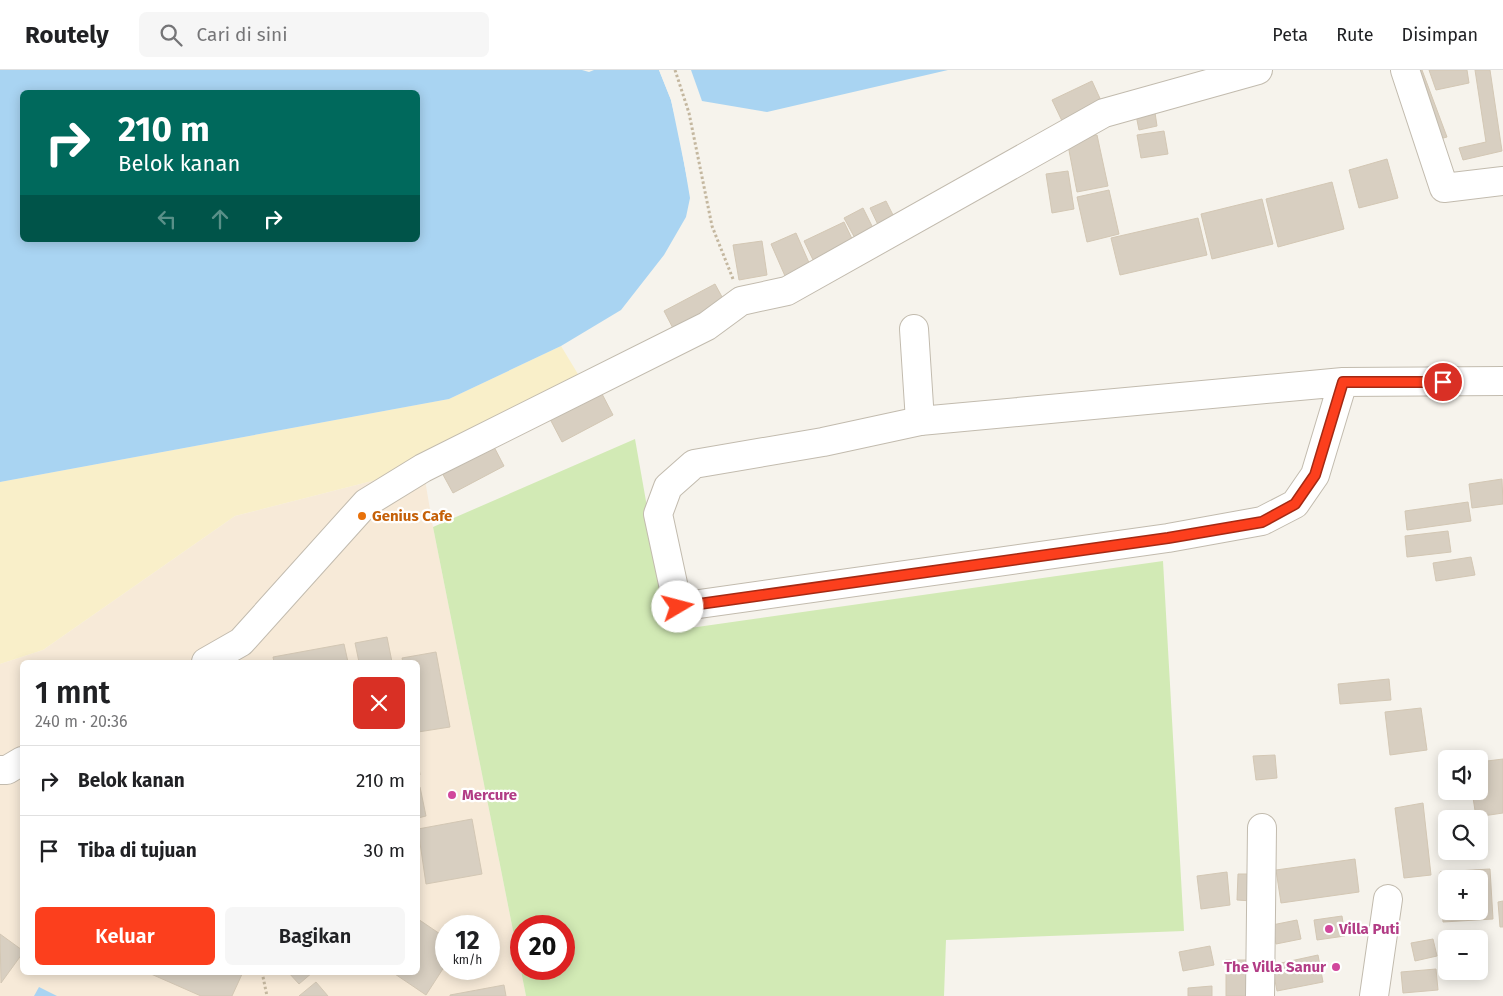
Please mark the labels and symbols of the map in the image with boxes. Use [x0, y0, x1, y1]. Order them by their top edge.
pin [1422, 361, 1464, 403]
place label: Genius Cafe [372, 507, 452, 525]
marker: Genius Cafe [356, 510, 368, 522]
position arrow [651, 580, 703, 632]
place label: Mercure [462, 786, 517, 804]
marker: Mercure [446, 789, 458, 801]
speed limit sign: 20 [510, 915, 575, 980]
place label: Villa Puti [1338, 920, 1400, 938]
marker: Villa Puti [1323, 923, 1335, 935]
place label: The Villa Sanur [1224, 958, 1327, 976]
marker: The Villa Sanur [1330, 961, 1342, 973]

